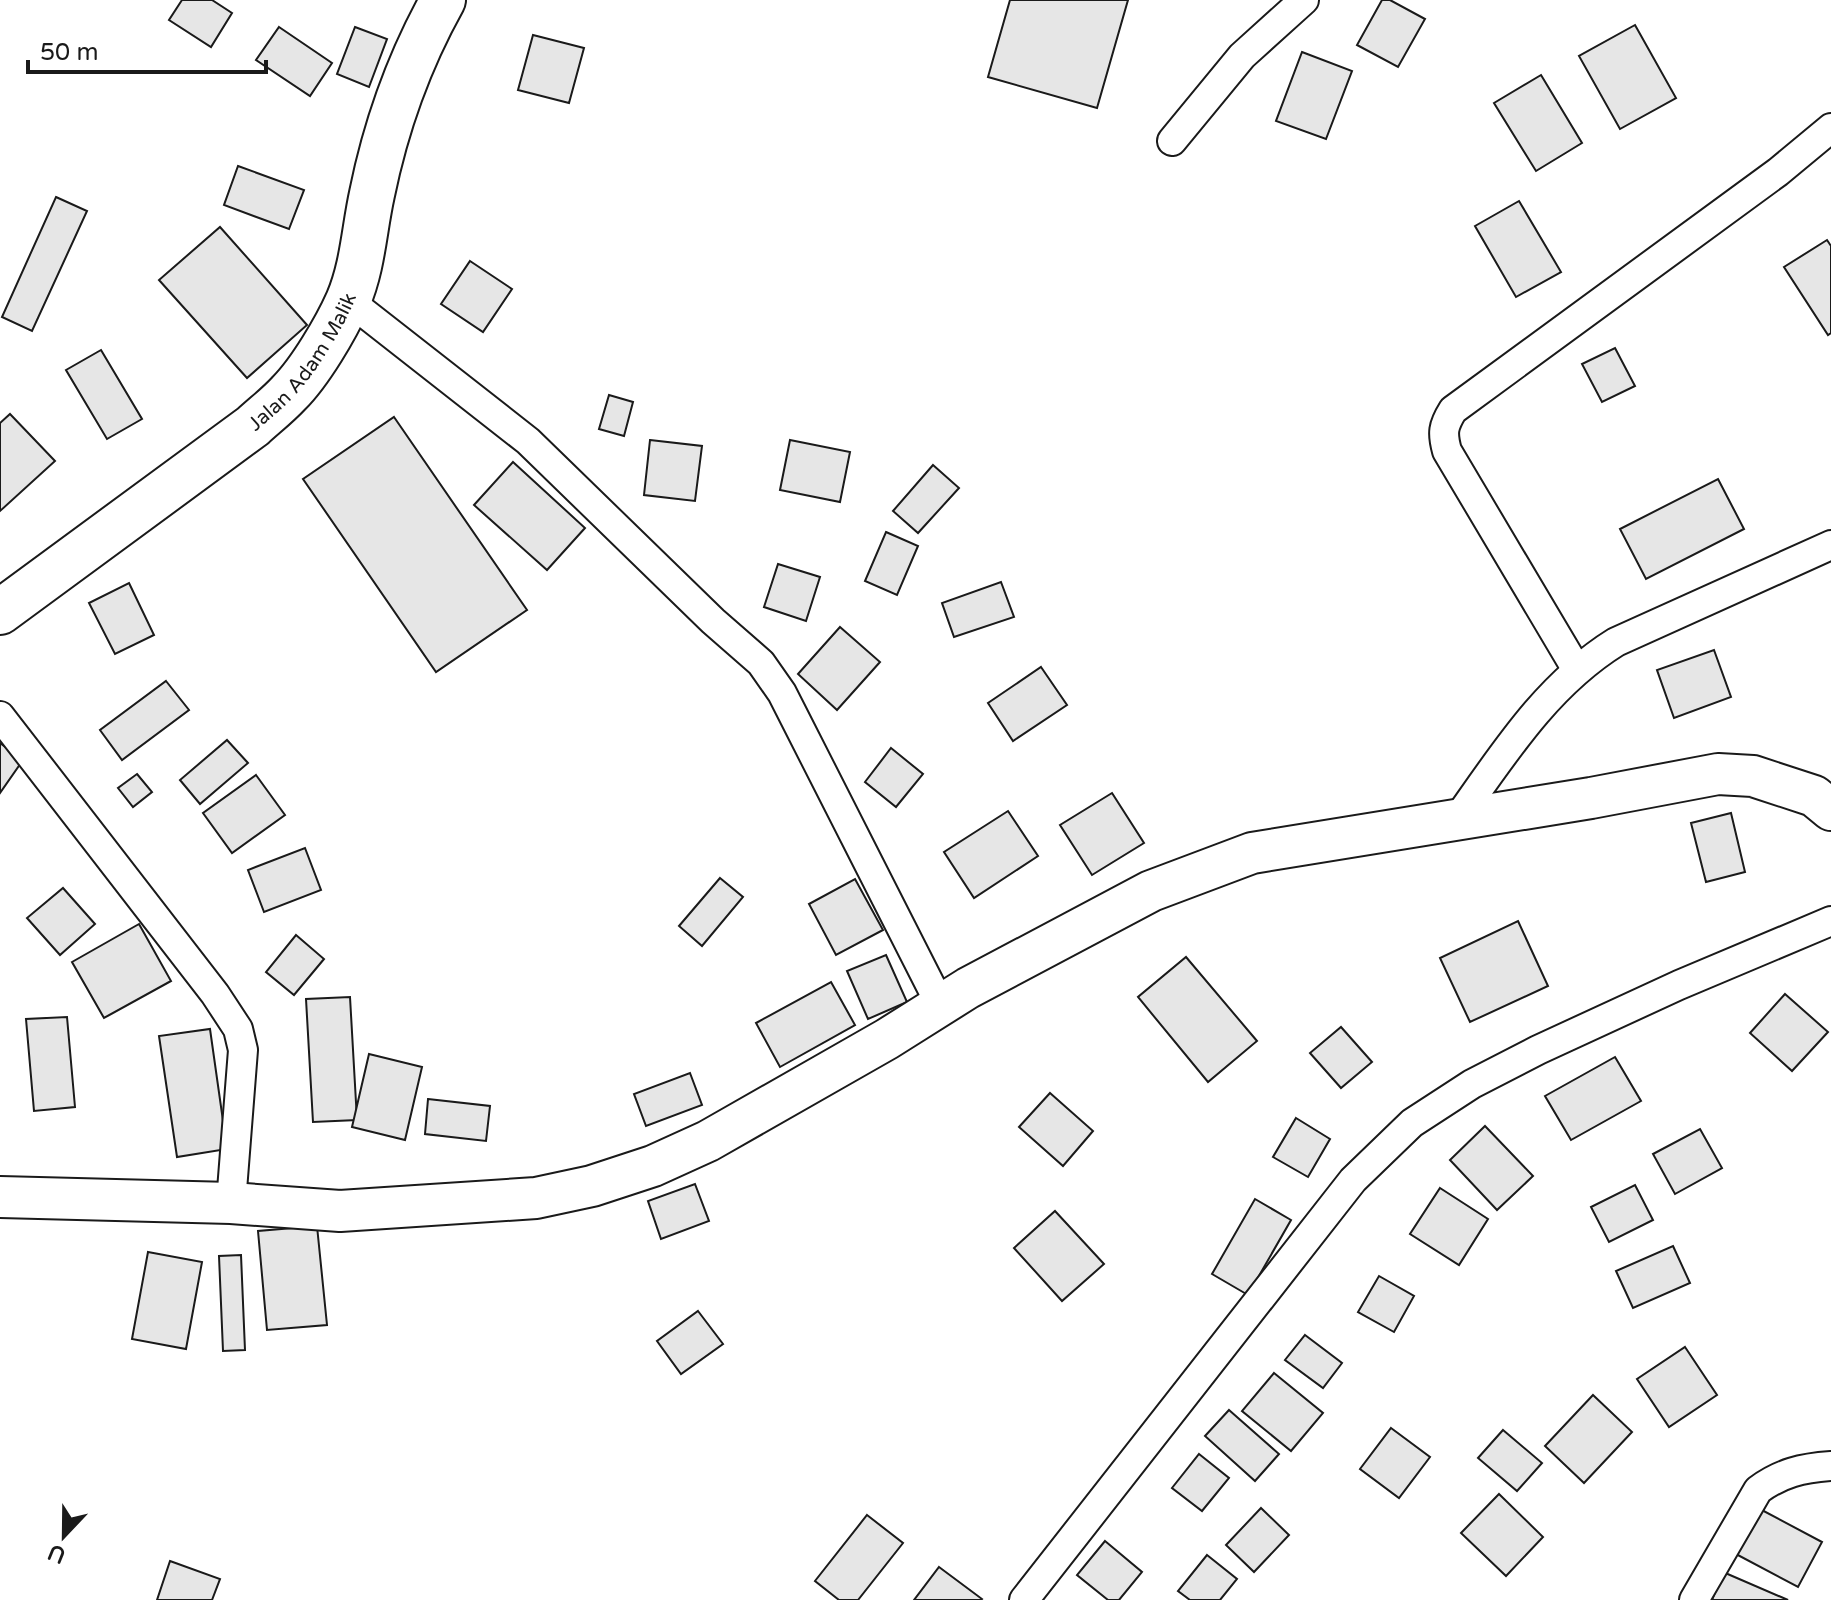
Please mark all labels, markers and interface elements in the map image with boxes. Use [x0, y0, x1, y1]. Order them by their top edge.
scale bar [28, 24, 266, 74]
text: 50 m [40, 38, 98, 67]
street label: Jalan Adam Malik [244, 290, 362, 436]
north arrow [24, 1496, 104, 1576]
text: U [44, 1538, 69, 1569]

